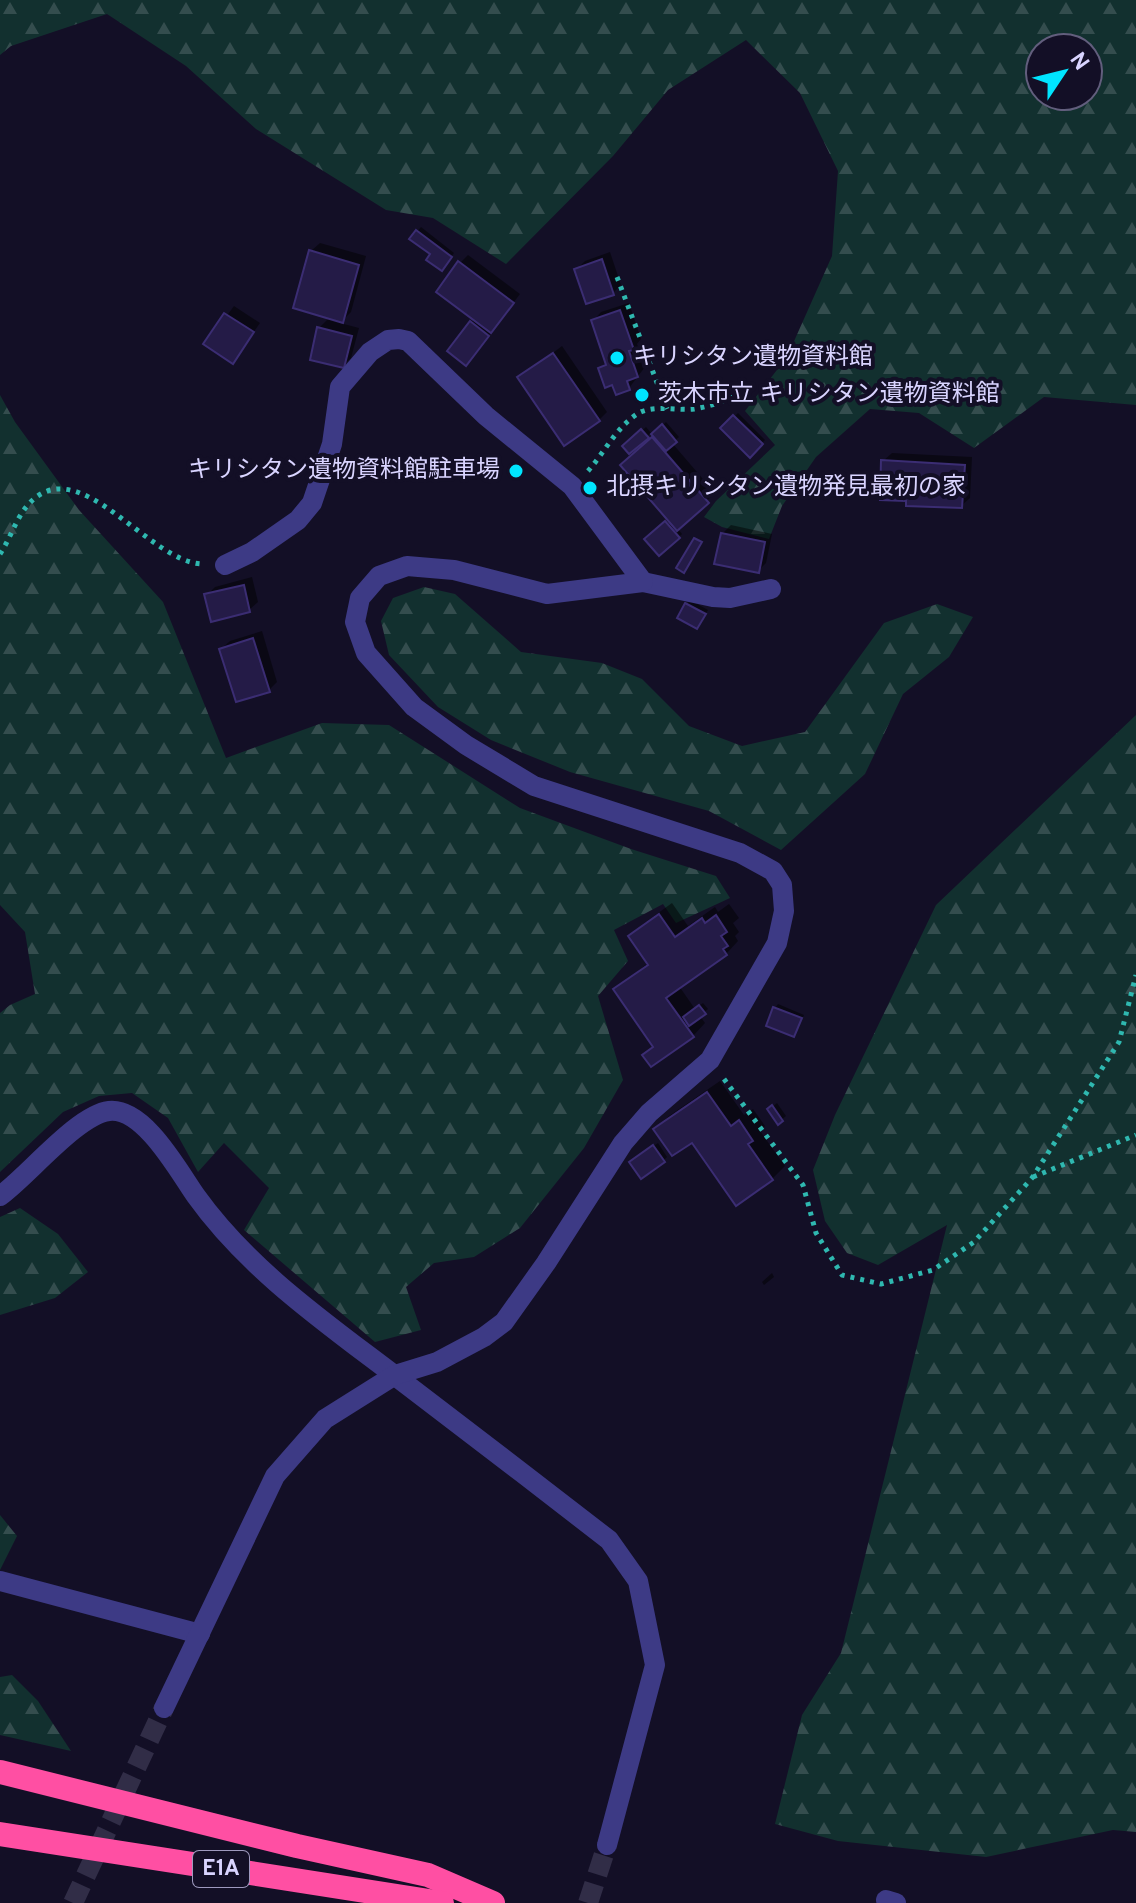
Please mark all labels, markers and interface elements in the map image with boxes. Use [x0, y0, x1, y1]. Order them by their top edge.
north arrow [1024, 32, 1104, 112]
text: N [1063, 48, 1094, 76]
place label: キリシタン遺物資料館 [633, 343, 873, 373]
marker: キリシタン遺物資料館 [608, 349, 626, 367]
place label: 茨木市立 キリシタン遺物資料館 [658, 380, 1000, 410]
marker: 茨木市立 キリシタン遺物資料館 [633, 386, 651, 404]
place label: キリシタン遺物資料館駐車場 [188, 456, 500, 486]
marker: キリシタン遺物資料館駐車場 [507, 462, 525, 480]
place label: 北摂キリシタン遺物発見最初の家 [606, 473, 966, 503]
marker: 北摂キリシタン遺物発見最初の家 [581, 479, 599, 497]
road number: E1A [193, 1851, 249, 1887]

